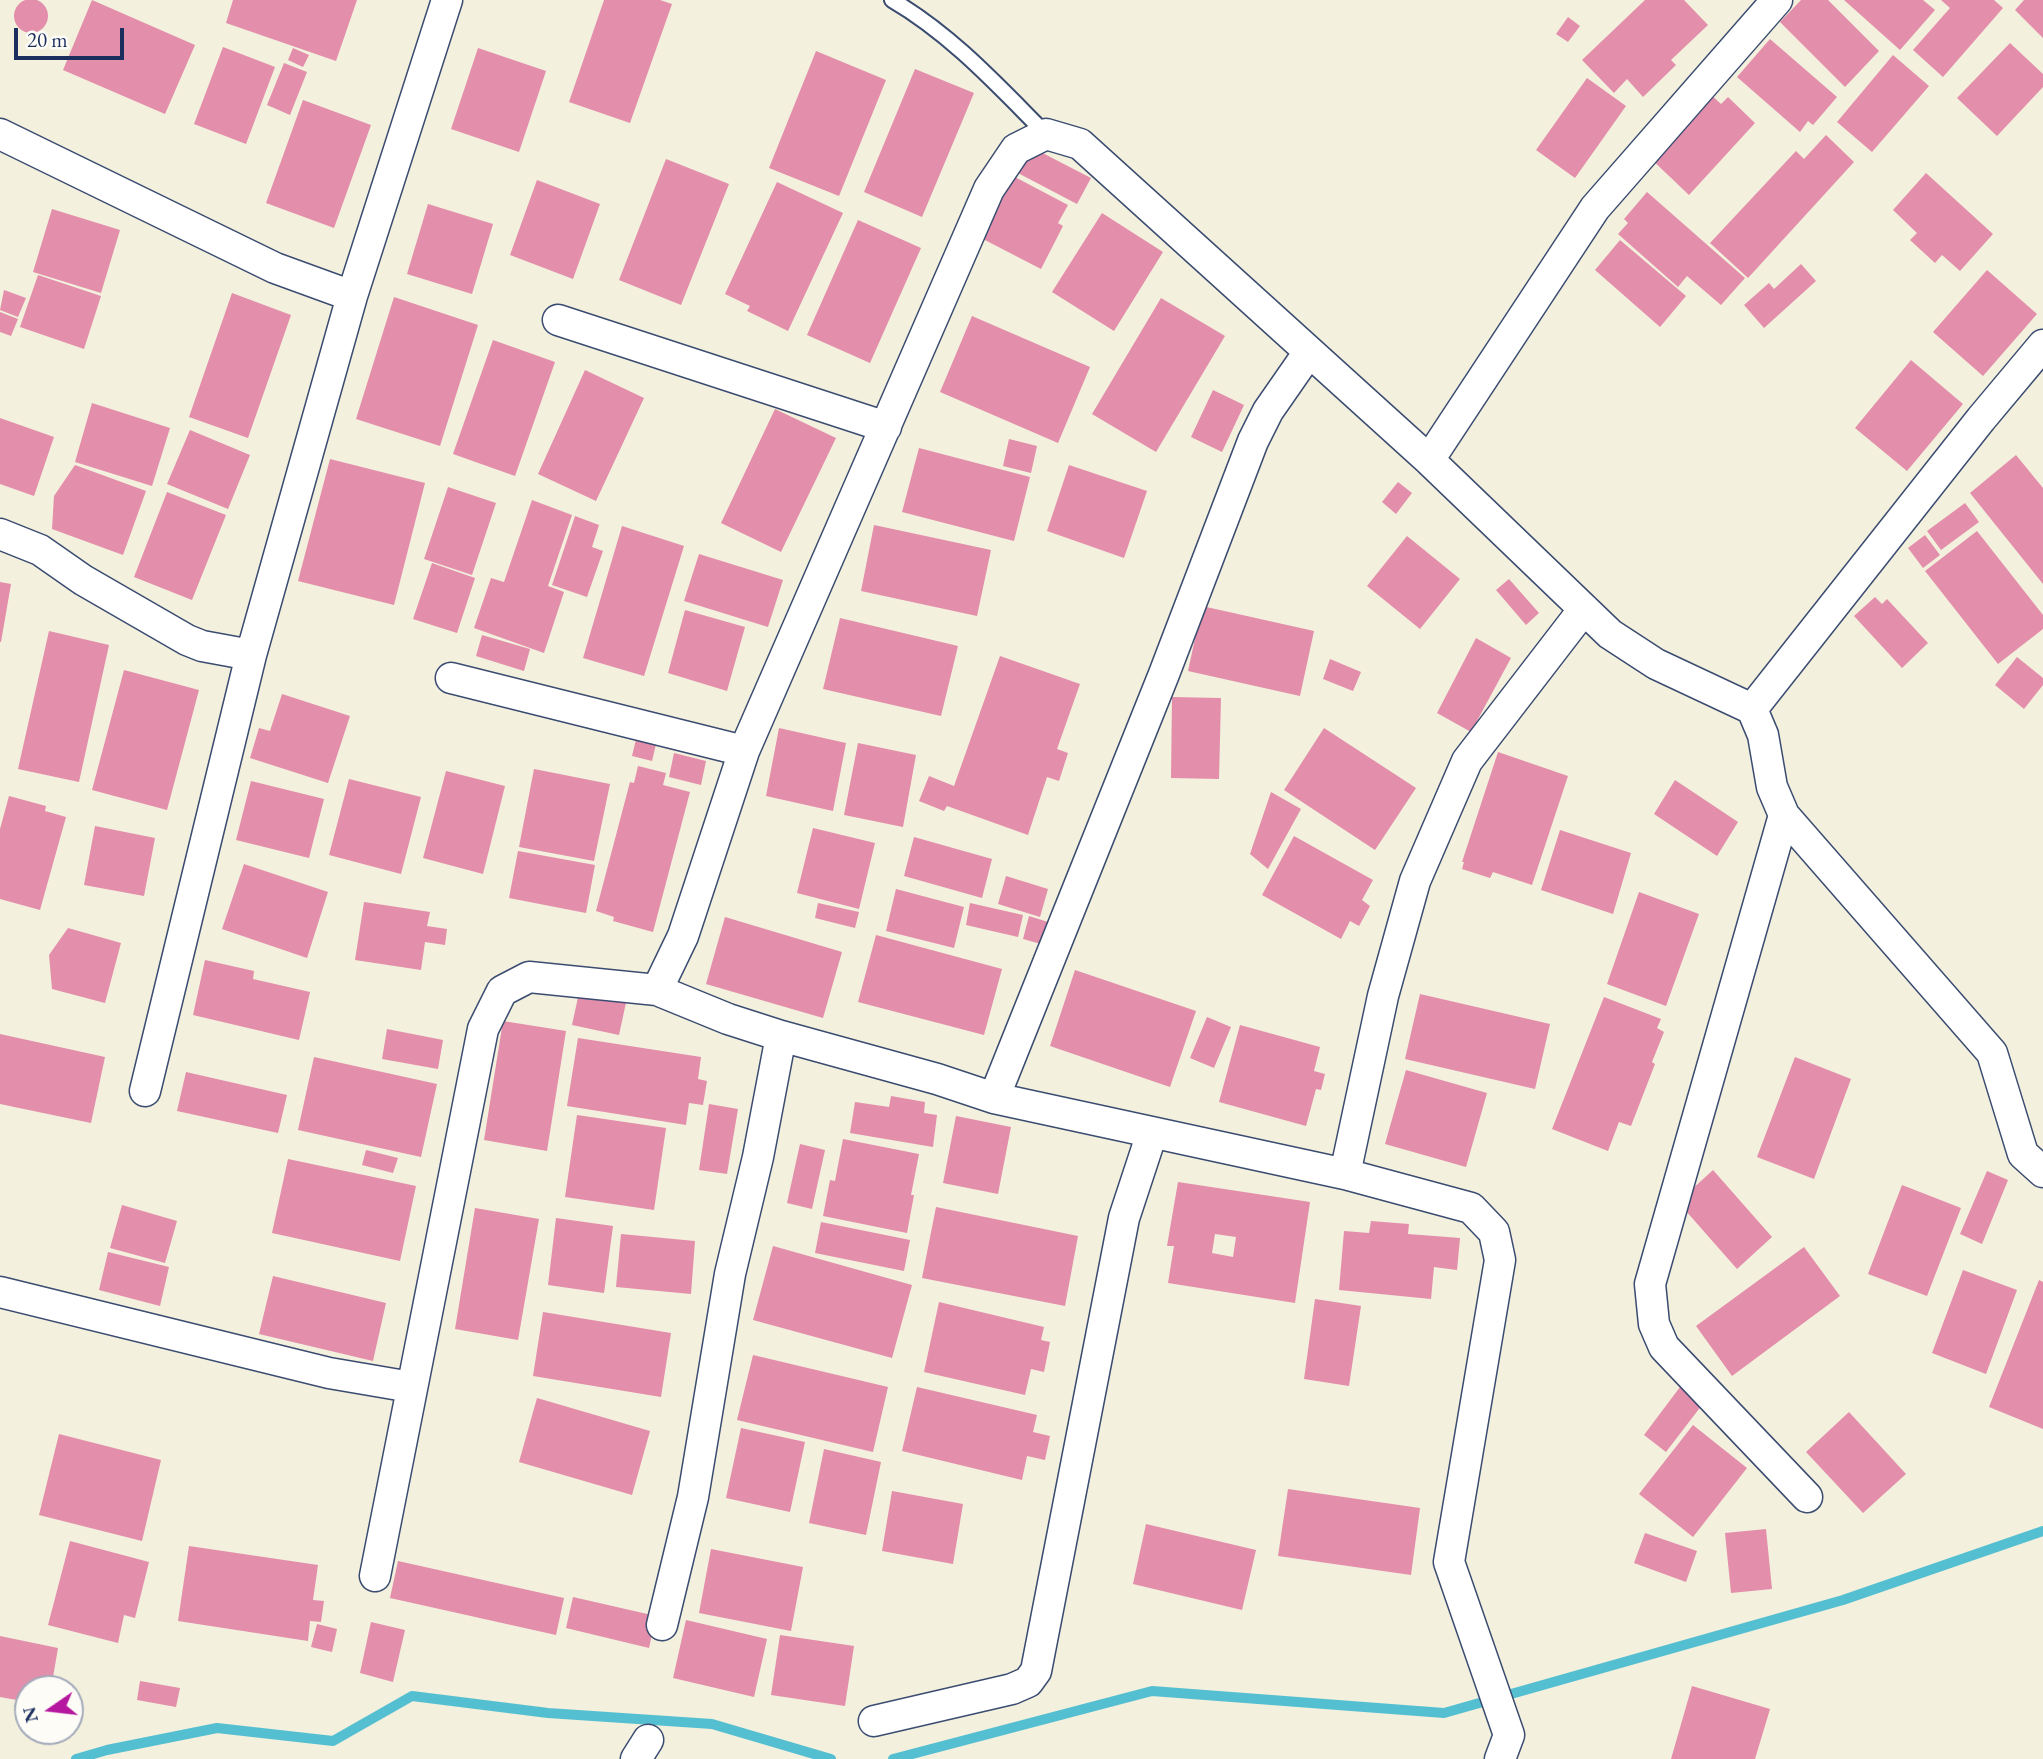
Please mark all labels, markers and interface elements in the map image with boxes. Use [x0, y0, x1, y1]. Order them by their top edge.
scale bar [18, 14, 128, 58]
text: 20 m [27, 26, 68, 53]
north arrow [14, 1675, 84, 1745]
text: N [16, 1704, 44, 1725]

